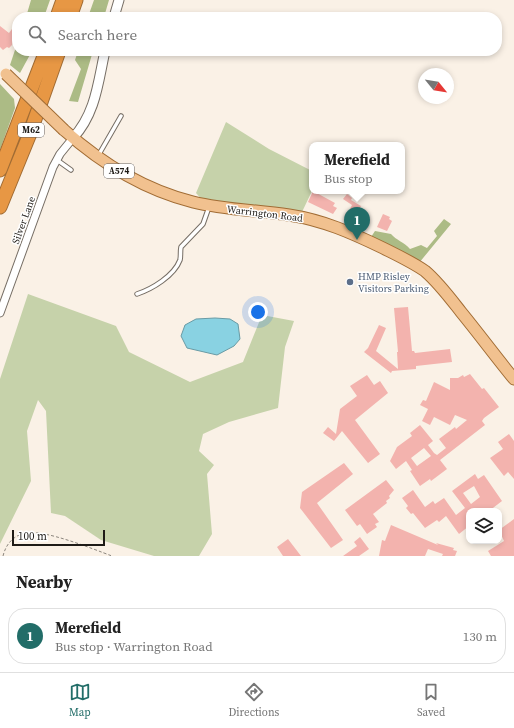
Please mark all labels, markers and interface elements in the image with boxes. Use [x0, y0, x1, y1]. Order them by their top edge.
search box [12, 12, 502, 56]
icon: search [26, 23, 48, 45]
text: Search here [58, 24, 137, 45]
north arrow [418, 68, 454, 104]
road number: M62 [18, 123, 44, 137]
popup [309, 142, 405, 194]
text: Merefield [324, 149, 390, 170]
road number: A574 [104, 164, 134, 178]
text: Bus stop [324, 170, 373, 187]
street label: Silver Lane [9, 195, 38, 246]
street label: Warrington Road [226, 202, 304, 225]
pin: 1 [344, 207, 370, 240]
place label: HMP Risley Visitors Parking [358, 270, 429, 295]
marker: HMP Risley Visitors Parking [345, 277, 355, 287]
your location [248, 302, 268, 322]
map controls [466, 508, 502, 544]
button: layers [466, 508, 502, 544]
scale bar [12, 528, 105, 547]
text: 100 m [18, 529, 47, 544]
text: Nearby [16, 570, 72, 594]
text: Merefield [55, 617, 121, 638]
text: 1 [26, 628, 34, 645]
text: 130 m [463, 628, 497, 645]
text: Bus stop · Warrington Road [55, 638, 213, 655]
tab: Map [69, 681, 91, 720]
tab: Directions [228, 681, 279, 720]
tab: Saved [417, 681, 445, 720]

